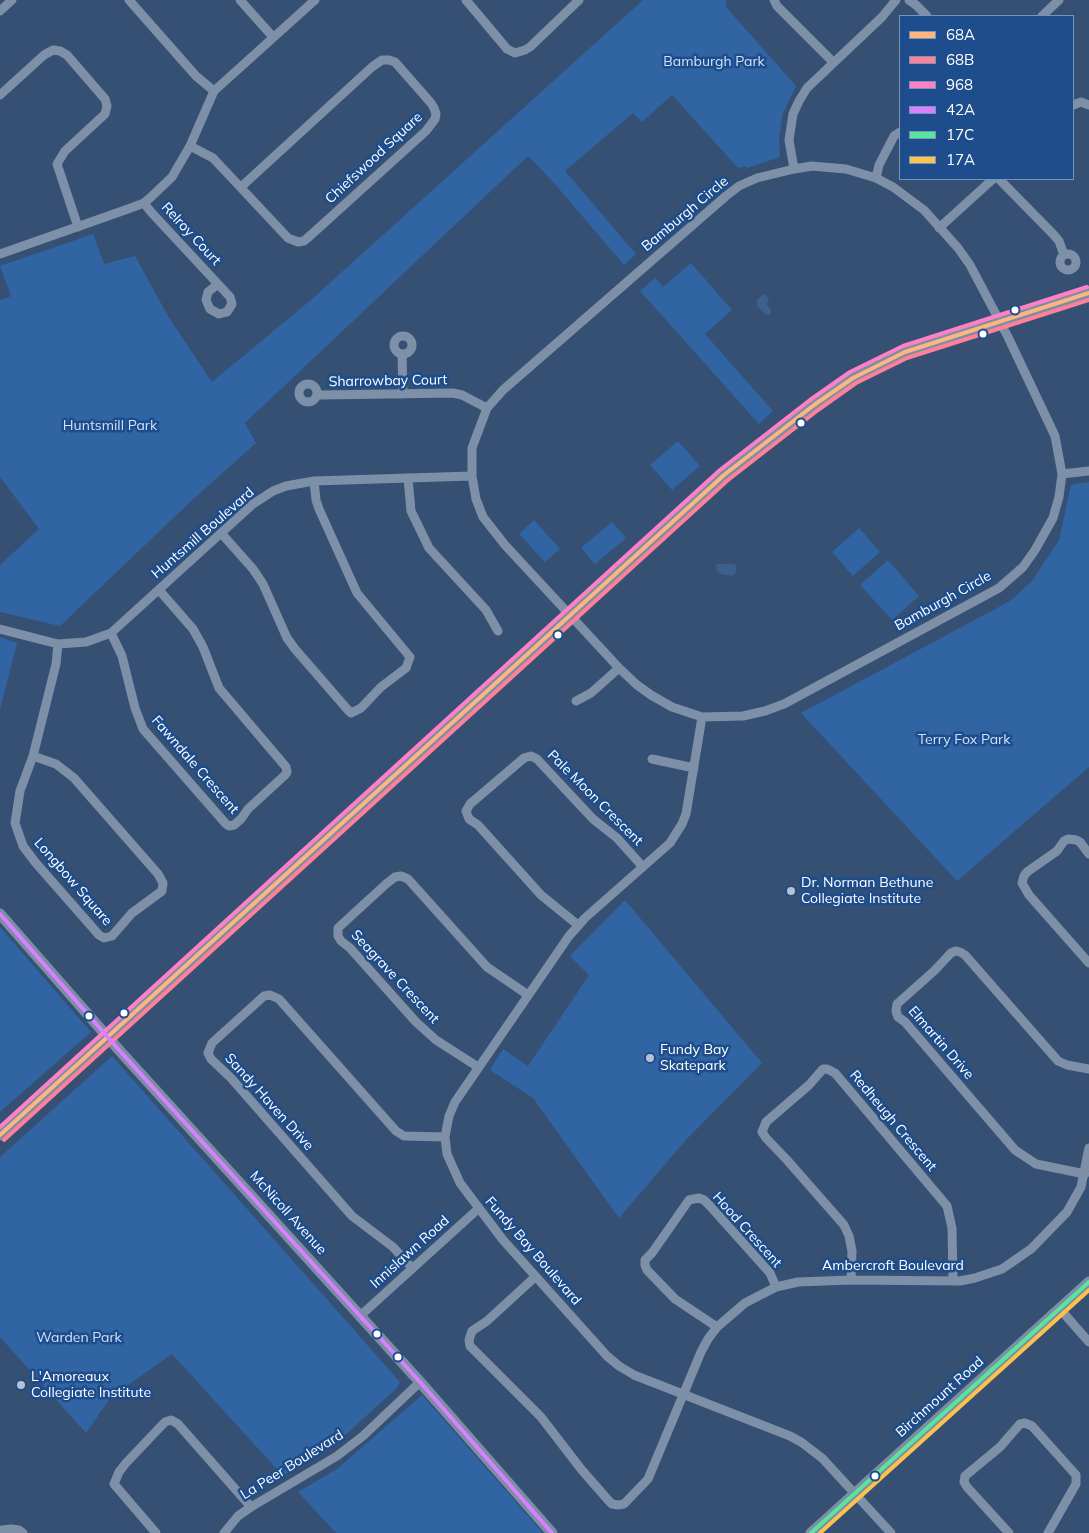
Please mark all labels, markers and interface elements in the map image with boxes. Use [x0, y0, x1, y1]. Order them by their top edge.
legend [899, 15, 1074, 180]
text: 68A [946, 25, 975, 44]
text: 68B [946, 50, 974, 69]
park label: Bamburgh Park [663, 54, 765, 70]
text: 968 [946, 75, 973, 94]
text: 42A [946, 100, 975, 119]
street label: Chiefswood Square [322, 109, 426, 207]
text: 17C [946, 125, 974, 144]
text: 17A [946, 150, 975, 169]
street label: Bamburgh Circle [638, 173, 732, 255]
street label: Relroy Court [158, 199, 224, 269]
unlabelled marker [1010, 305, 1020, 315]
unlabelled marker [978, 329, 988, 339]
street label: Sharrowbay Court [328, 372, 448, 390]
park label: Huntsmill Park [63, 418, 157, 434]
unlabelled marker [796, 418, 806, 428]
street label: Huntsmill Boulevard [148, 484, 258, 582]
street label: Bamburgh Circle [892, 568, 994, 634]
unlabelled marker [553, 630, 563, 640]
street label: Fawndale Crescent [148, 713, 242, 817]
park label: Terry Fox Park [918, 732, 1010, 748]
street label: Pale Moon Crescent [544, 747, 646, 849]
street label: Longbow Square [30, 835, 116, 929]
place label: Dr. Norman Bethune Collegiate Institute [801, 875, 933, 908]
marker: Dr. Norman Bethune Collegiate Institute [785, 885, 797, 897]
street label: Seagrave Crescent [347, 927, 443, 1027]
street label: Elmartin Drive [905, 1003, 977, 1083]
unlabelled marker [119, 1008, 129, 1018]
unlabelled marker [84, 1011, 94, 1021]
place label: Fundy Bay Skatepark [660, 1042, 729, 1074]
street label: Sandy Haven Drive [221, 1050, 317, 1154]
marker: Fundy Bay Skatepark [644, 1052, 656, 1064]
street label: Redheugh Crescent [846, 1067, 940, 1175]
street label: McNicoll Avenue [246, 1168, 330, 1258]
street label: Hood Crescent [709, 1189, 785, 1271]
street label: Fundy Bay Boulevard [481, 1193, 585, 1309]
street label: Innislawn Road [367, 1212, 453, 1292]
street label: Ambercroft Boulevard [822, 1258, 964, 1274]
unlabelled marker [372, 1329, 382, 1339]
park label: Warden Park [36, 1330, 122, 1346]
unlabelled marker [393, 1352, 403, 1362]
street label: Birchmount Road [893, 1353, 987, 1441]
place label: L'Amoreaux Collegiate Institute [31, 1369, 151, 1401]
marker: L'Amoreaux Collegiate Institute [15, 1379, 27, 1391]
street label: La Peer Boulevard [238, 1427, 346, 1503]
unlabelled marker [870, 1471, 880, 1481]

